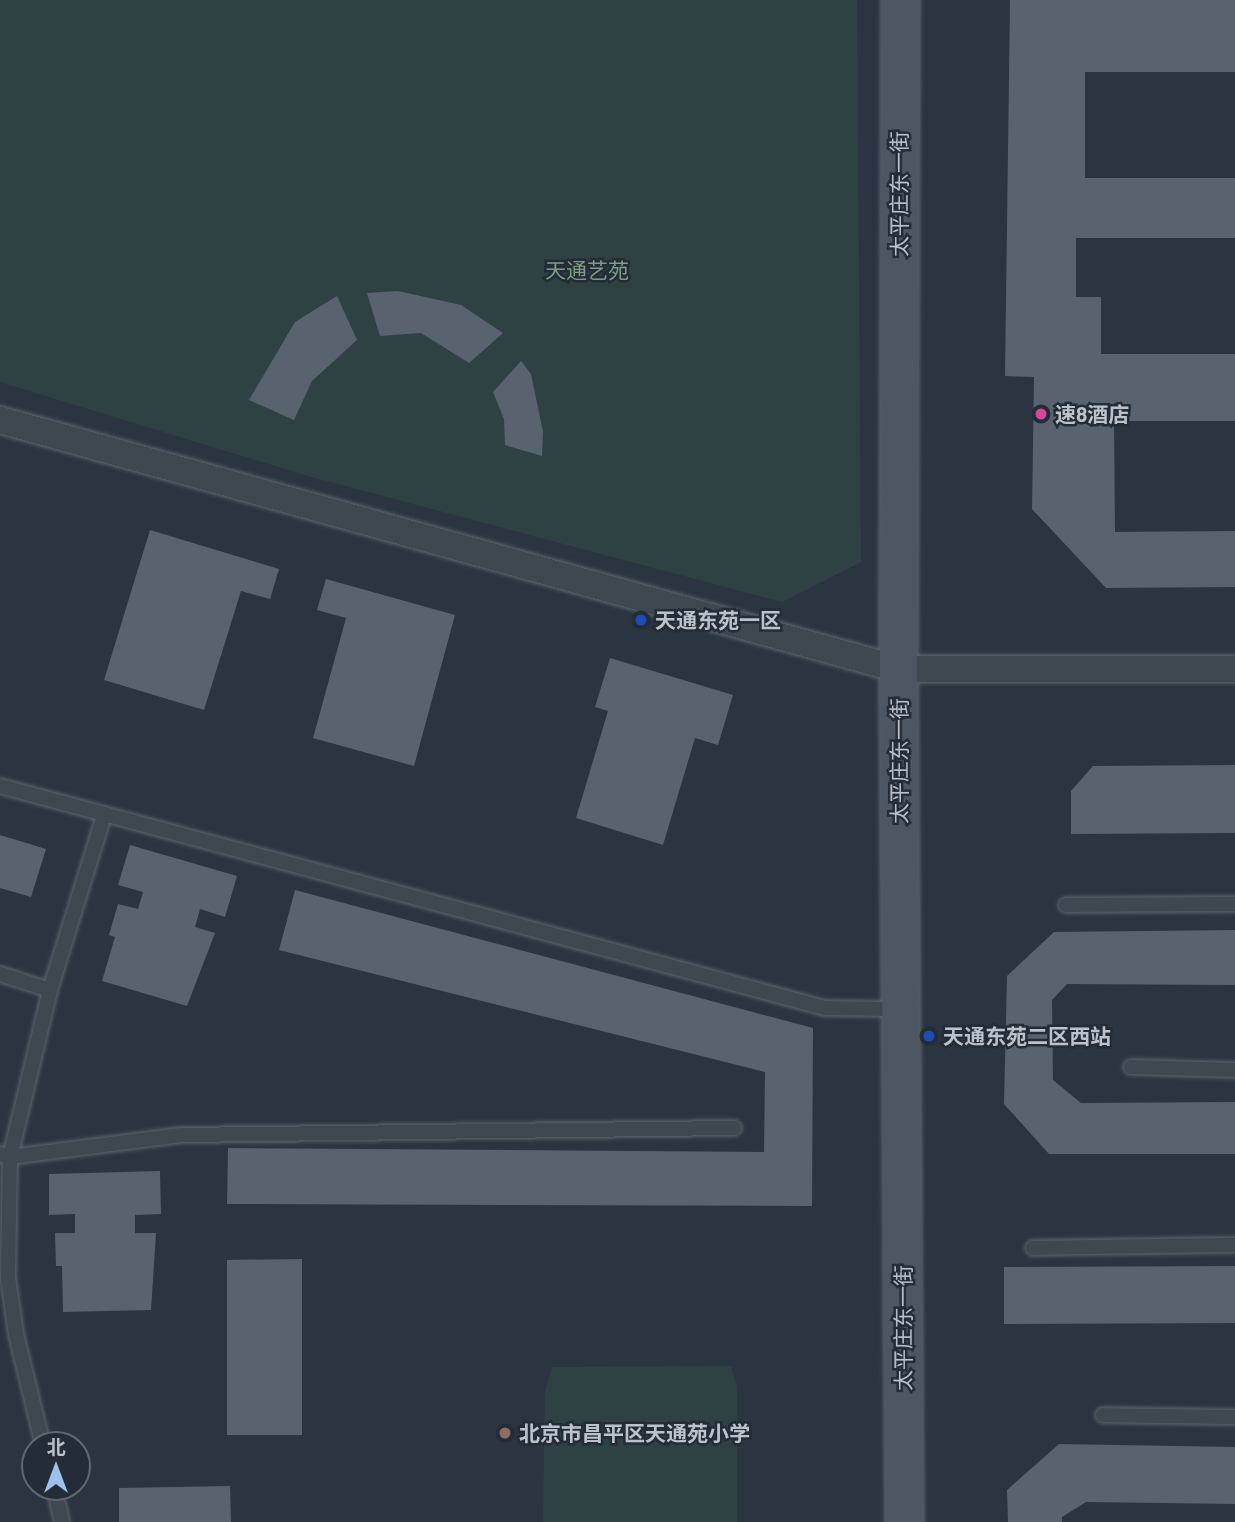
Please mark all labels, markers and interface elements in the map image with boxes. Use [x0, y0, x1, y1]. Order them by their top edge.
street label: 太平庄东一街 [886, 131, 912, 257]
park label: 天通艺苑 [545, 257, 629, 283]
place label: 速8酒店 [1055, 401, 1129, 427]
marker: 速8酒店 [1033, 406, 1049, 422]
place label: 天通东苑一区 [655, 607, 781, 633]
marker: 天通东苑一区 [633, 612, 649, 628]
street label: 太平庄东一街 [886, 698, 912, 824]
place label: 天通东苑二区西站 [943, 1023, 1111, 1049]
marker: 天通东苑二区西站 [921, 1028, 937, 1044]
street label: 太平庄东一街 [890, 1265, 916, 1391]
place label: 北京市昌平区天通苑小学 [519, 1420, 750, 1446]
marker: 北京市昌平区天通苑小学 [497, 1425, 513, 1441]
north arrow [21, 1431, 91, 1501]
text: 北 [46, 1435, 66, 1458]

